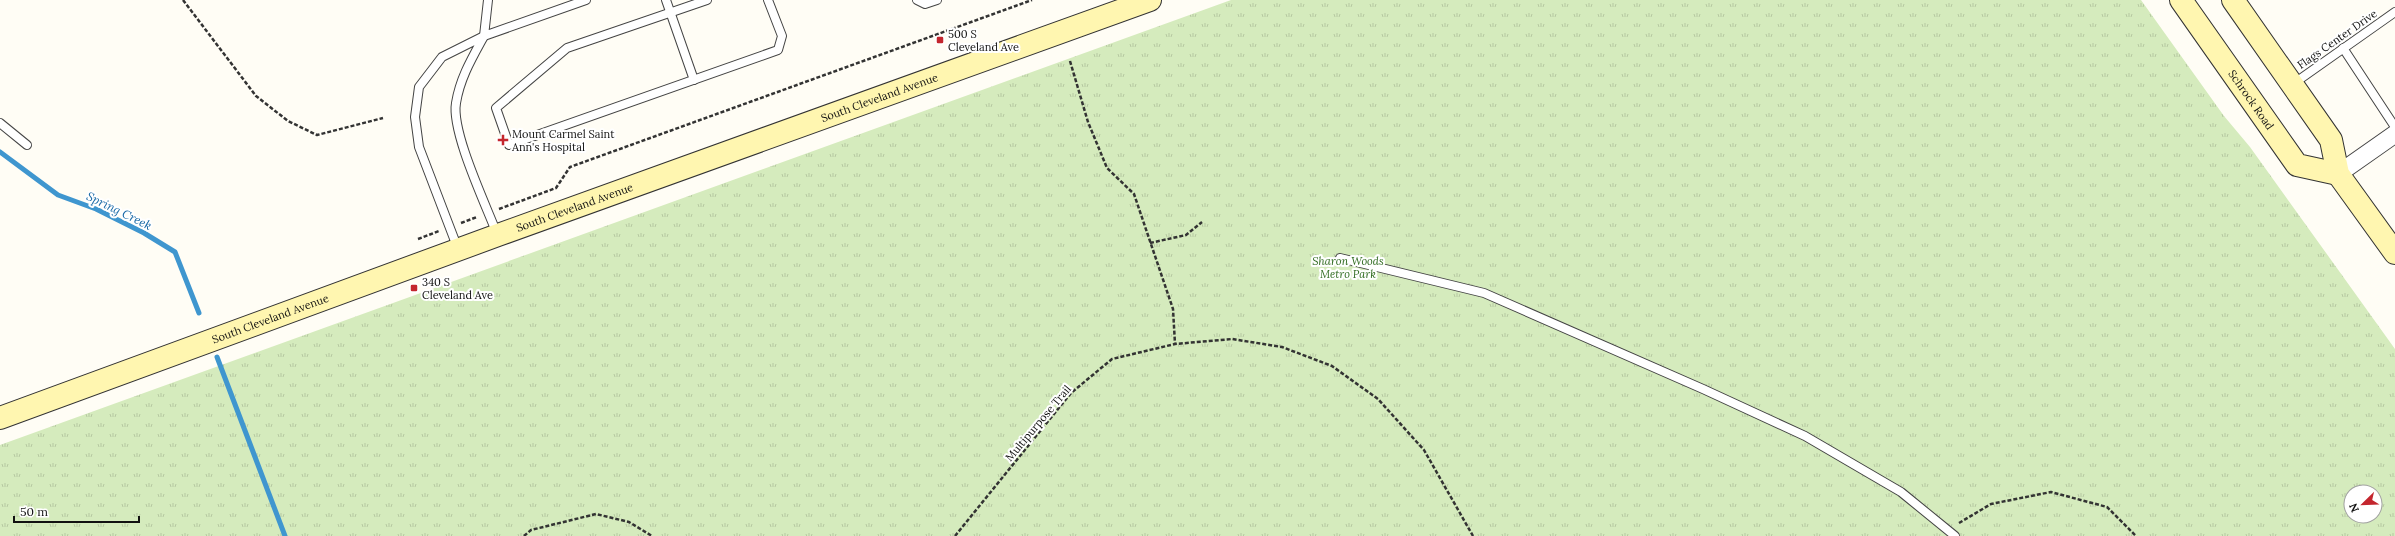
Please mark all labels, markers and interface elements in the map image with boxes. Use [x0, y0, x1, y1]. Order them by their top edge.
street label: Flags Center Drive [2294, 6, 2380, 72]
place label: 500 S Cleveland Ave [948, 27, 1019, 54]
marker: 500 S Cleveland Ave [935, 35, 945, 45]
street label: Schrock Road [2225, 67, 2277, 133]
street label: South Cleveland Avenue [819, 70, 940, 125]
place label: Mount Carmel Saint Ann's Hospital [511, 127, 615, 154]
marker: Mount Carmel Saint Ann's Hospital [497, 134, 509, 146]
street label: South Cleveland Avenue [514, 180, 635, 235]
water label: Spring Creek [84, 188, 154, 233]
park label: Sharon Woods Metro Park [1312, 254, 1384, 281]
place label: 340 S Cleveland Ave [422, 275, 493, 302]
marker: 340 S Cleveland Ave [409, 283, 419, 293]
street label: South Cleveland Avenue [210, 291, 331, 347]
street label: Multipurpose Trail [1002, 382, 1074, 464]
north arrow [2343, 484, 2383, 524]
scale bar [14, 498, 139, 524]
text: N [2345, 501, 2362, 515]
text: 50 m [20, 504, 48, 519]

